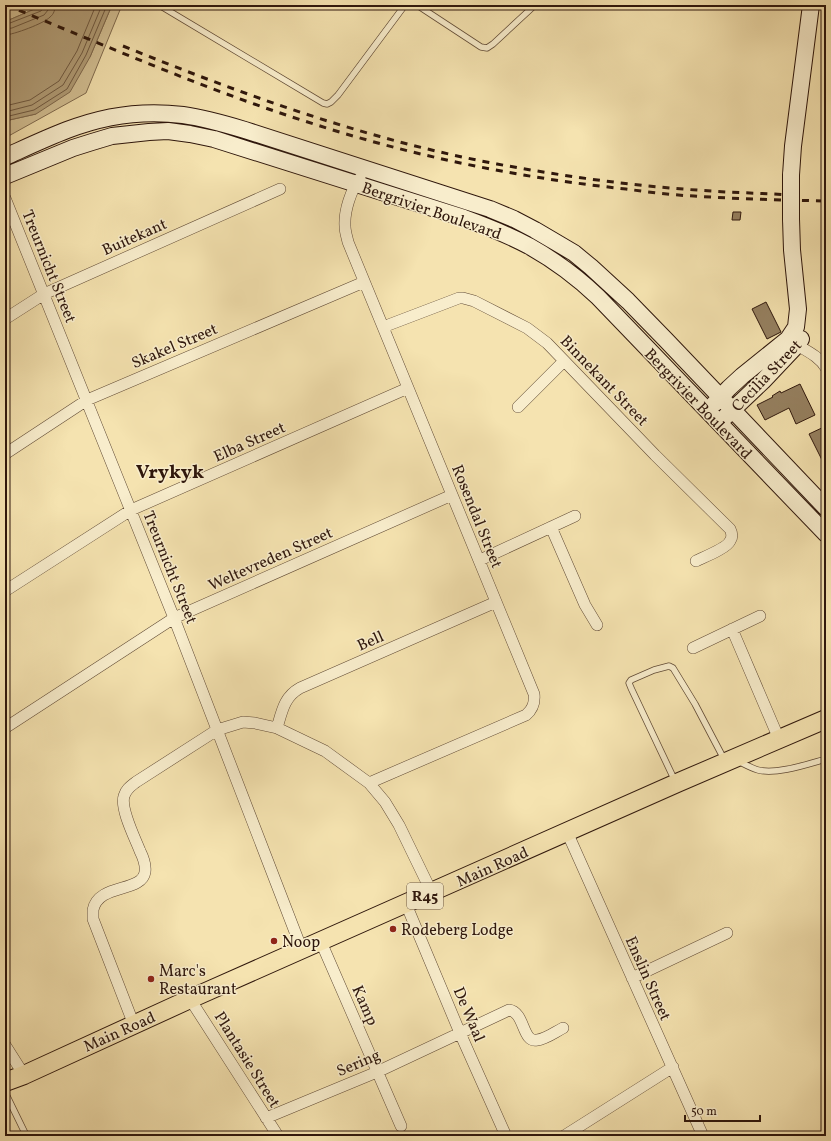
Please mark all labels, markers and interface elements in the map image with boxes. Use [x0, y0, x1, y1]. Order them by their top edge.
street label: Bergrivier Boulevard [358, 178, 504, 246]
street label: Treurnicht Street [15, 207, 81, 327]
street label: Buitekant [99, 214, 171, 262]
street label: Skakel Street [128, 319, 222, 375]
street label: Binnekant Street [555, 331, 653, 432]
street label: Cecilia Street [727, 335, 808, 417]
street label: Bergrivier Boulevard [639, 344, 756, 465]
street label: Elba Street [211, 417, 289, 468]
district label: Vrykyk [136, 459, 204, 487]
street label: Rosendal Street [445, 462, 507, 572]
street label: Treurnicht Street [136, 508, 202, 628]
street label: Weltevreden Street [205, 522, 337, 597]
street label: Bell [354, 626, 388, 657]
street label: Main Road [453, 842, 532, 893]
road number: R45 [407, 883, 443, 909]
place label: Rodeberg Lodge [401, 920, 513, 942]
marker: Rodeberg Lodge [388, 924, 398, 934]
place label: Noop [282, 932, 320, 954]
street label: Enslin Street [619, 933, 676, 1025]
marker: Noop [269, 936, 279, 946]
place label: Marc's Restaurant [159, 961, 237, 1001]
marker: Marc's Restaurant [146, 974, 156, 984]
street label: Kamp [346, 982, 383, 1030]
street label: De Waal [447, 984, 490, 1046]
street label: Main Road [80, 1007, 159, 1058]
street label: Plantasie Street [208, 1008, 285, 1113]
street label: Sering [333, 1045, 384, 1083]
scale bar [685, 1097, 760, 1123]
text: 50 m [691, 1104, 717, 1120]

